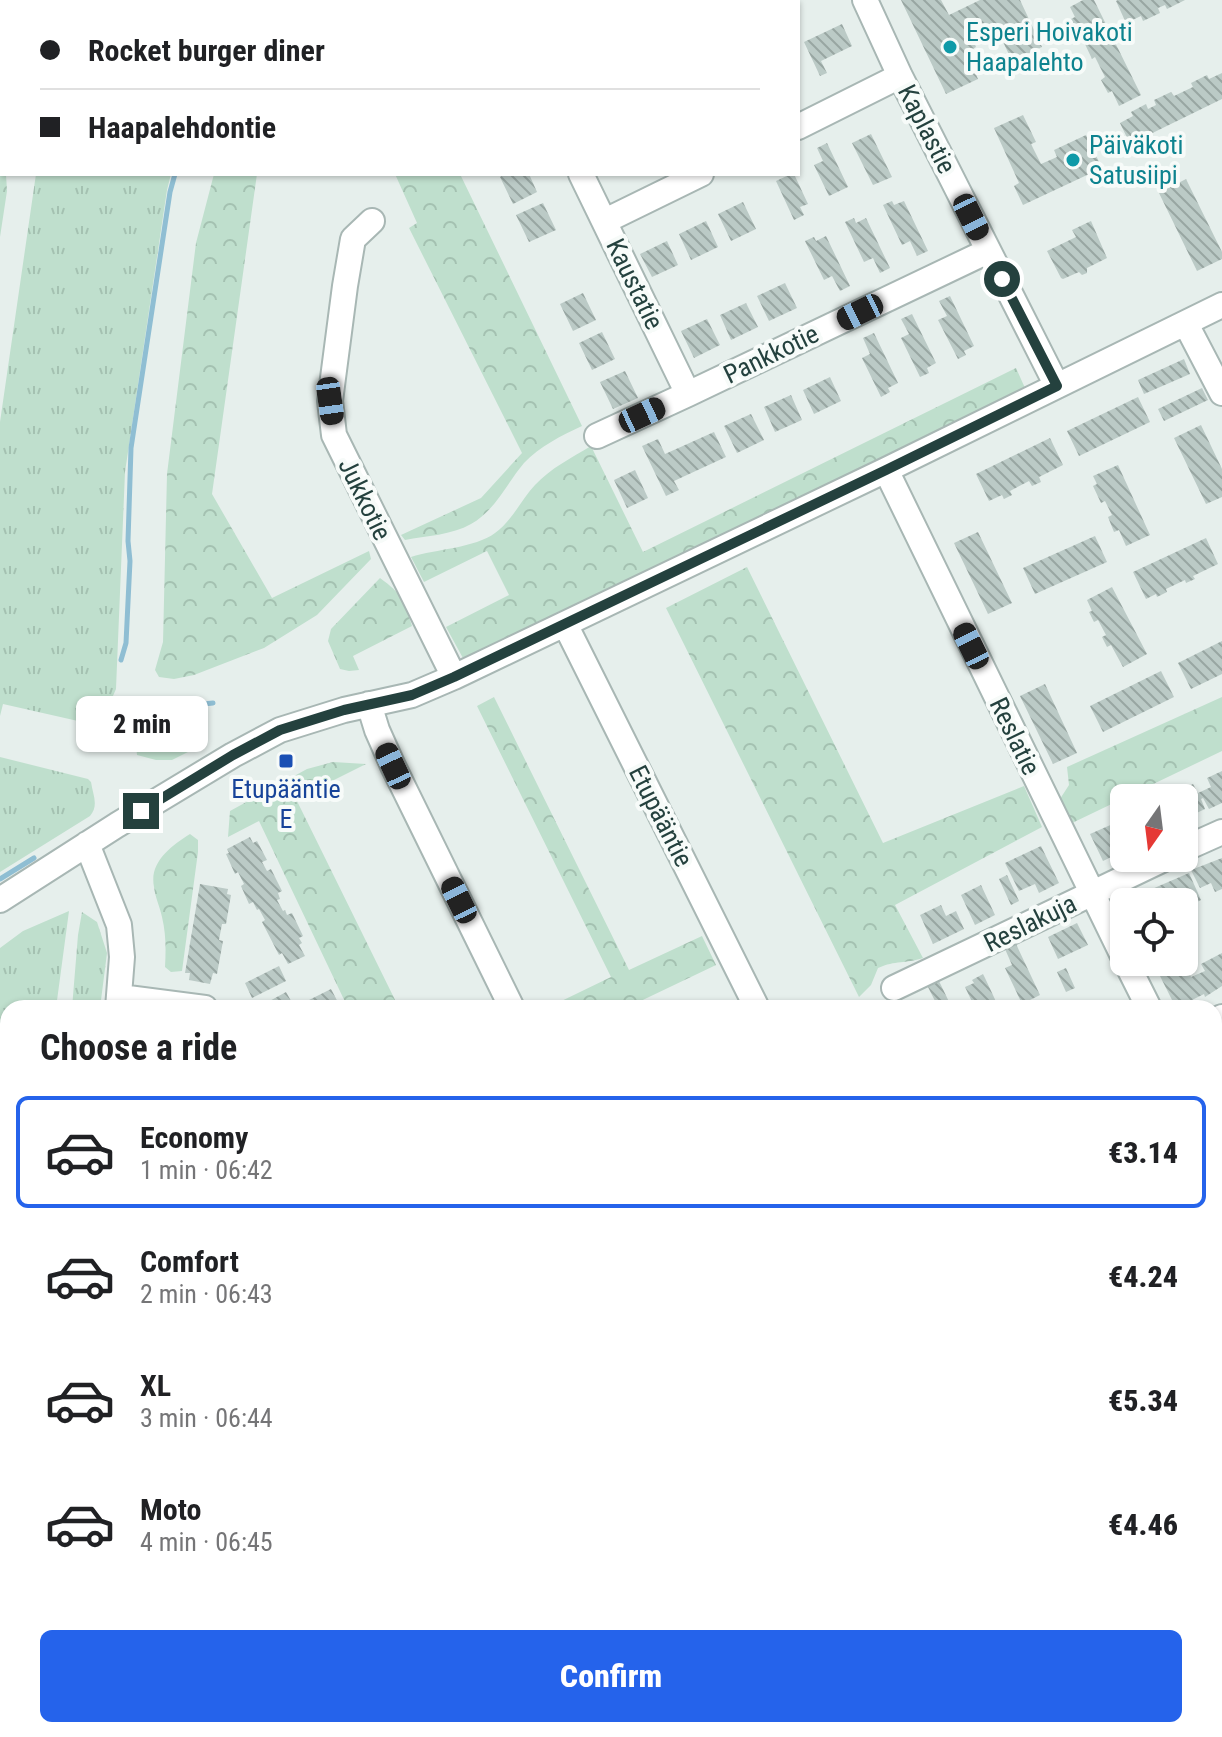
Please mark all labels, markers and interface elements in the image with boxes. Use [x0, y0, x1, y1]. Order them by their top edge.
place label: Esperi Hoivakoti Haapalehto [966, 17, 1133, 77]
text: Rocket burger diner [88, 33, 325, 68]
marker: Esperi Hoivakoti Haapalehto [941, 38, 959, 56]
street label: Kaplastie [892, 80, 962, 178]
text: Haapalehdontie [88, 110, 276, 145]
place label: Päiväkoti Satusiipi [1089, 130, 1184, 190]
marker: Päiväkoti Satusiipi [1064, 151, 1082, 169]
car [950, 190, 992, 244]
street label: Kaustatie [600, 234, 670, 334]
route start [984, 261, 1020, 297]
car [833, 291, 887, 333]
street label: Pankkotie [719, 318, 823, 390]
car [315, 376, 345, 426]
car [615, 394, 669, 436]
street label: Jukkotie [332, 453, 398, 545]
car [950, 619, 992, 673]
street label: Reslatie [984, 693, 1046, 779]
callout: 2 min [75, 695, 207, 751]
text: 2 min [113, 709, 171, 739]
car [372, 739, 414, 793]
marker: Etupääntie E [277, 752, 295, 770]
street label: Etupääntie [623, 760, 699, 872]
place label: Etupääntie E [231, 774, 341, 834]
north arrow [1110, 784, 1198, 872]
map controls [1110, 784, 1198, 976]
route end [123, 793, 159, 829]
car [438, 873, 480, 927]
street label: Reslakuja [979, 888, 1081, 958]
button: locate [1110, 888, 1198, 976]
text: Choose a ride [40, 1027, 237, 1069]
icon: car [44, 1116, 116, 1188]
text: Economy [140, 1120, 248, 1155]
text: €3.14 [1108, 1135, 1178, 1170]
text: 1 min · 06:42 [140, 1155, 273, 1185]
icon: car [44, 1240, 116, 1312]
text: Comfort [140, 1244, 239, 1279]
text: €4.24 [1108, 1259, 1178, 1294]
text: 2 min · 06:43 [140, 1279, 273, 1309]
icon: car [44, 1364, 116, 1436]
text: XL [140, 1368, 171, 1403]
text: €5.34 [1108, 1383, 1178, 1418]
text: 3 min · 06:44 [140, 1403, 273, 1433]
icon: car [44, 1488, 116, 1560]
text: Moto [140, 1492, 201, 1527]
text: €4.46 [1108, 1507, 1178, 1542]
text: 4 min · 06:45 [140, 1527, 273, 1557]
button: Confirm [40, 1630, 1182, 1722]

